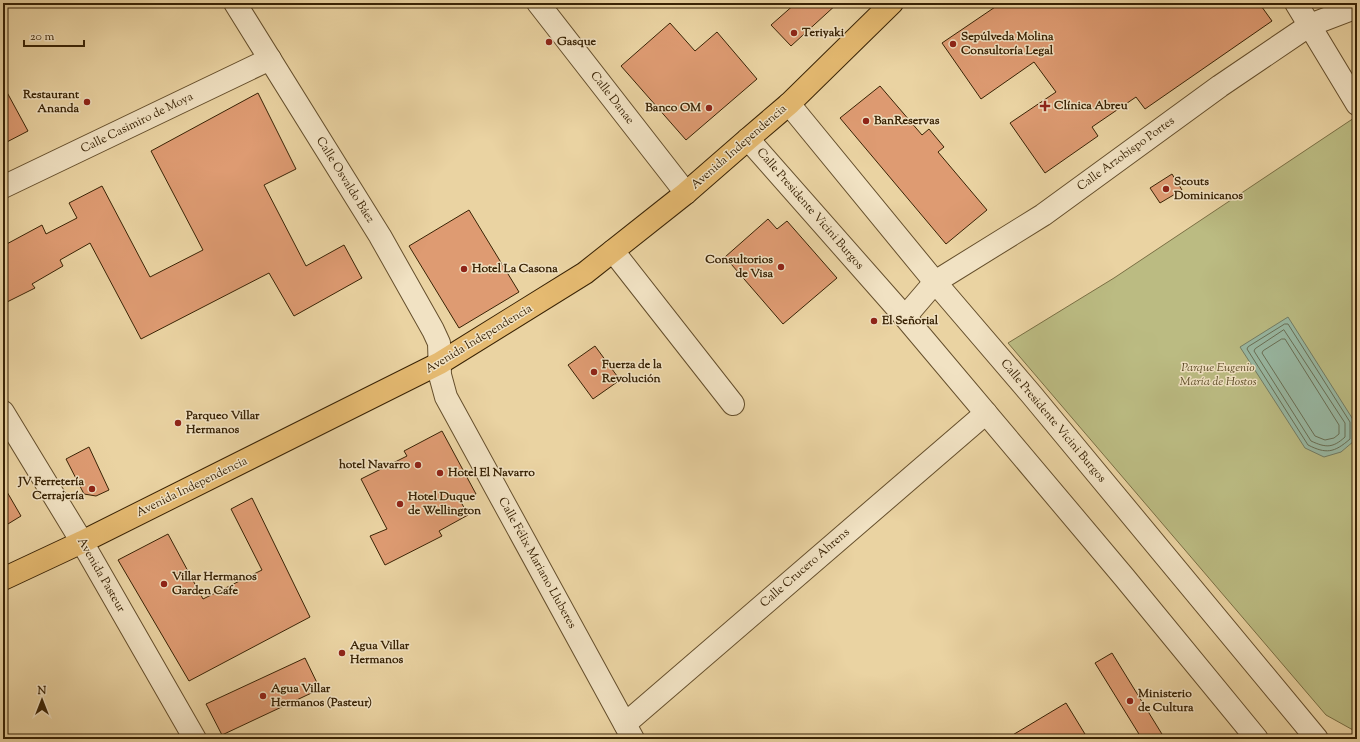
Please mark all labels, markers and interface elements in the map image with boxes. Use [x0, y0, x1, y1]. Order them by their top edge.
scale bar [24, 22, 84, 48]
place label: Teriyaki [801, 24, 845, 42]
text: 20 m [30, 28, 55, 46]
marker: Teriyaki [789, 28, 799, 38]
place label: Sepúlveda Molina Consultoría Legal [961, 28, 1054, 60]
place label: Gasque [557, 33, 597, 51]
marker: Gasque [544, 37, 554, 47]
marker: Sepúlveda Molina Consultoría Legal [948, 39, 958, 49]
street label: Calle Danae [586, 68, 639, 129]
place label: Restaurant Ananda [22, 86, 80, 118]
street label: Calle Casimiro de Moya [78, 88, 197, 158]
marker: Restaurant Ananda [82, 97, 92, 107]
place label: Clínica Abreu [1054, 97, 1128, 115]
place label: Banco OM [644, 99, 702, 117]
street label: Avenida Independencia [687, 100, 791, 194]
marker: Clínica Abreu [1039, 100, 1051, 112]
marker: Banco OM [704, 103, 714, 113]
place label: BanReservas [873, 112, 940, 130]
street label: Calle Arzobispo Portes [1073, 112, 1179, 196]
marker: BanReservas [861, 116, 871, 126]
street label: Calle Osvaldo Báez [311, 133, 379, 227]
street label: Calle Presidente Vicini Burgos [752, 144, 868, 274]
place label: Scouts Dominicanos [1173, 173, 1243, 205]
marker: Scouts Dominicanos [1161, 184, 1171, 194]
place label: Consultorios de Visa [705, 251, 773, 283]
place label: Hotel La Casona [471, 260, 558, 278]
marker: Consultorios de Visa [776, 262, 786, 272]
marker: Hotel La Casona [459, 264, 469, 274]
street label: Avenida Independencia [422, 300, 536, 378]
place label: El Señorial [881, 312, 939, 330]
marker: El Señorial [869, 316, 879, 326]
street label: Calle Presidente Vicini Burgos [996, 355, 1110, 487]
place label: Fuerza de la Revolución [601, 356, 662, 388]
park label: Parque Eugenio María de Hostos [1180, 359, 1256, 391]
marker: Fuerza de la Revolución [589, 367, 599, 377]
place label: Parqueo Villar Hermanos [185, 407, 260, 439]
marker: Parqueo Villar Hermanos [173, 418, 183, 428]
street label: Avenida Independencia [133, 452, 251, 522]
place label: hotel Navarro [338, 456, 410, 474]
marker: hotel Navarro [413, 460, 423, 470]
place label: Hotel El Navarro [447, 464, 535, 482]
marker: Hotel El Navarro [435, 468, 445, 478]
place label: JV Ferretería Cerrajería [18, 473, 84, 505]
marker: JV Ferretería Cerrajería [87, 484, 97, 494]
place label: Hotel Duque de Wellington [407, 488, 482, 520]
street label: Calle Félix Mariano Lluberes [493, 494, 581, 632]
marker: Hotel Duque de Wellington [395, 499, 405, 509]
street label: Calle Crucero Ahrens [756, 524, 854, 612]
street label: Avenida Pasteur [72, 534, 130, 616]
place label: Villar Hermanos Garden Cafe [171, 568, 257, 600]
marker: Villar Hermanos Garden Cafe [159, 579, 169, 589]
place label: Agua Villar Hermanos [349, 637, 410, 669]
marker: Agua Villar Hermanos [337, 648, 347, 658]
north arrow [22, 680, 62, 720]
place label: Agua Villar Hermanos (Pasteur) [270, 680, 372, 712]
text: N [37, 683, 47, 699]
place label: Ministerio de Cultura [1137, 685, 1194, 717]
marker: Agua Villar Hermanos (Pasteur) [258, 691, 268, 701]
marker: Ministerio de Cultura [1125, 696, 1135, 706]

